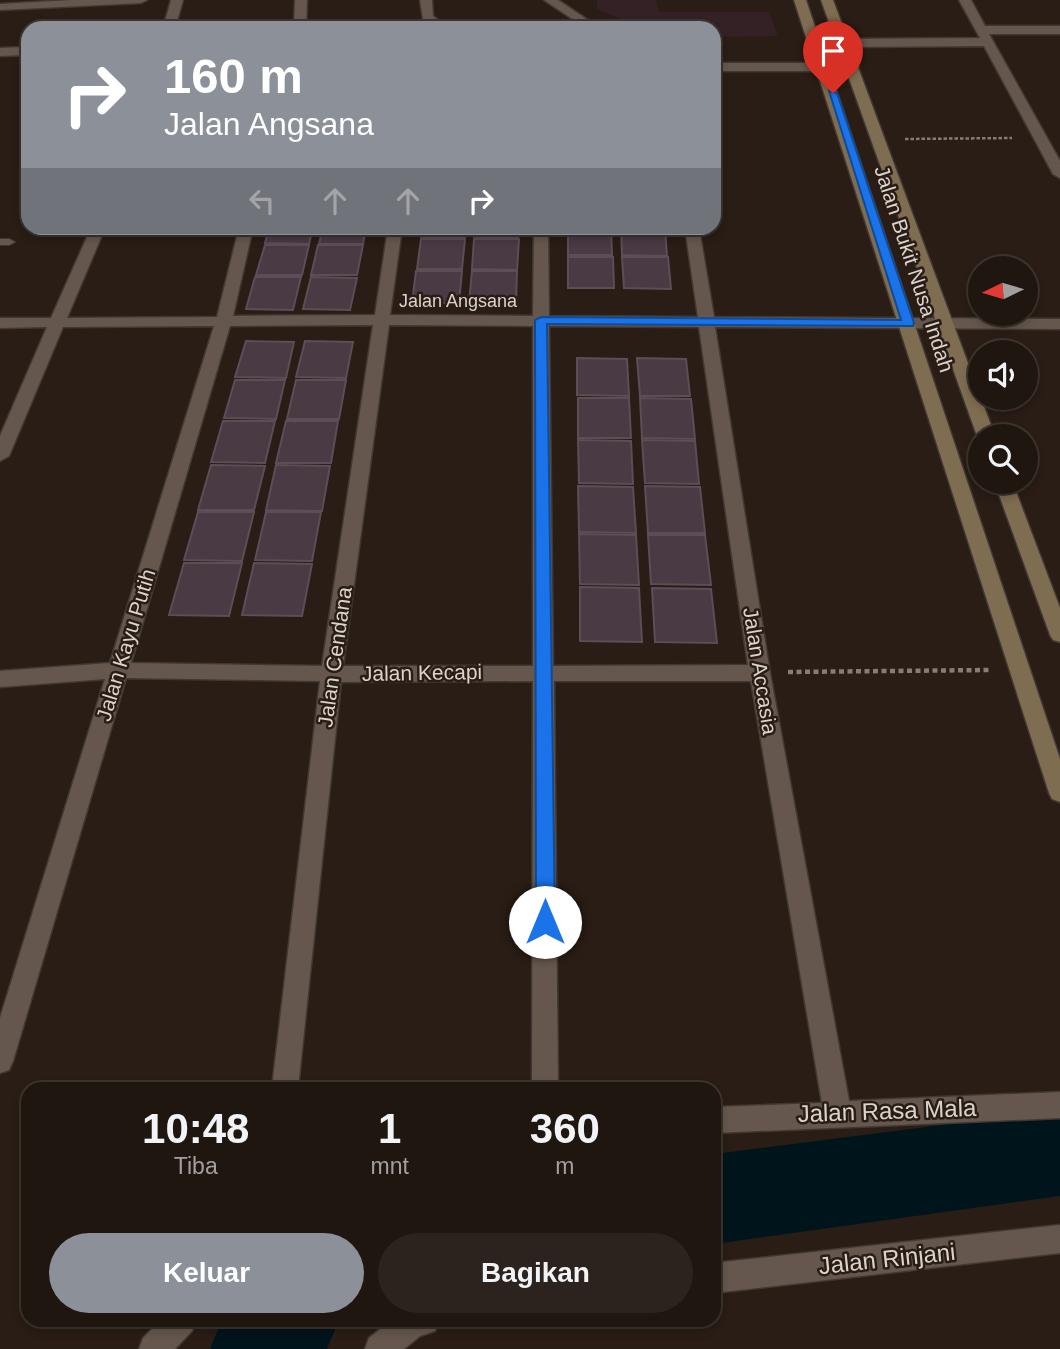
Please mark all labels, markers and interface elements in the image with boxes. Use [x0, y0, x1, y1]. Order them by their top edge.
pin [803, 21, 863, 93]
icon: arrive [814, 32, 852, 70]
icon: right [49, 49, 140, 140]
text: 160 m [164, 49, 303, 103]
text: Jalan Angsana [164, 106, 374, 142]
street label: Jalan Bukit Nusa Indah [870, 163, 959, 375]
icon: left [243, 182, 281, 220]
icon: ahead [316, 182, 354, 220]
icon: ahead [389, 182, 427, 220]
icon: right [462, 182, 500, 220]
north arrow [968, 256, 1038, 326]
map controls [968, 256, 1038, 494]
street label: Jalan Angsana [399, 291, 518, 311]
button: sound [968, 340, 1038, 410]
button: search [968, 424, 1038, 494]
street label: Jalan Kayu Putih [91, 566, 160, 724]
street label: Jalan Cendana [313, 585, 356, 728]
street label: Jalan Accasia [739, 606, 782, 736]
street label: Jalan Kecapi [362, 660, 482, 685]
position arrow [508, 885, 582, 959]
street label: Jalan Rasa Mala [797, 1094, 977, 1127]
text: 10:48 [142, 1105, 249, 1152]
text: 1 [378, 1105, 401, 1152]
text: 360 [530, 1105, 600, 1152]
text: Tiba [174, 1153, 218, 1179]
text: mnt [370, 1153, 409, 1179]
text: m [555, 1153, 574, 1179]
button: Keluar [49, 1233, 364, 1313]
button: Bagikan [378, 1233, 693, 1313]
street label: Jalan Rinjani [817, 1238, 957, 1279]

